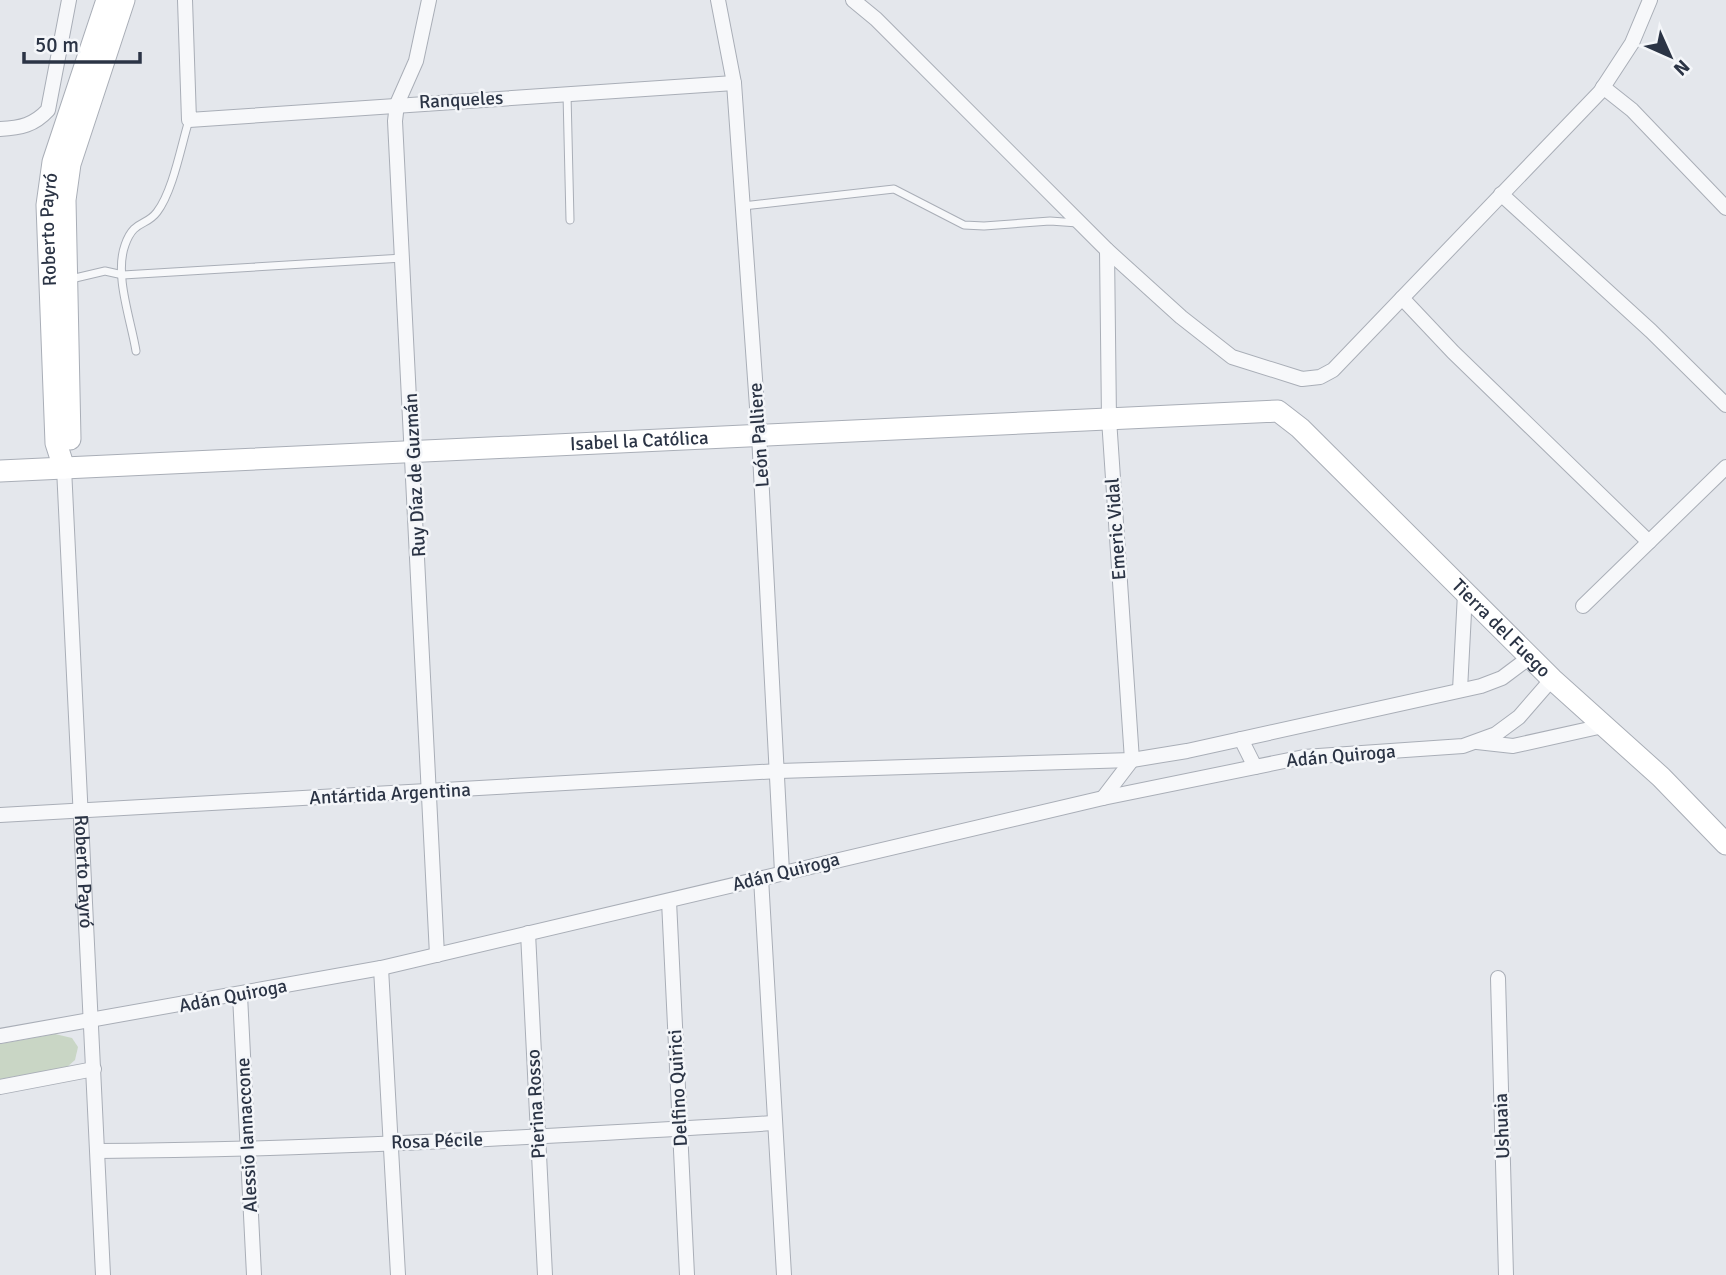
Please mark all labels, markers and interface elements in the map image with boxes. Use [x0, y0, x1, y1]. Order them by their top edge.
scale bar [24, 21, 140, 65]
north arrow [1635, 21, 1705, 91]
text: 50 m [35, 32, 79, 58]
text: N [1668, 54, 1694, 80]
street label: Ranqueles [418, 86, 504, 114]
street label: Roberto Payró [35, 171, 63, 287]
street label: León Palliere [743, 382, 775, 488]
street label: Ruy Díaz de Guzmán [399, 392, 431, 558]
street label: Isabel la Católica [569, 426, 709, 456]
street label: Emeric Vidal [1100, 477, 1132, 581]
street label: Tierra del Fuego [1446, 574, 1556, 683]
street label: Adán Quiroga [1285, 739, 1397, 773]
street label: Antártida Argentina [309, 778, 471, 810]
street label: Roberto Payró [69, 814, 98, 929]
street label: Adán Quiroga [730, 847, 842, 897]
street label: Adán Quiroga [177, 974, 289, 1018]
street label: Delfino Quirici [663, 1029, 693, 1147]
street label: Pierina Rosso [521, 1049, 551, 1159]
street label: Alessio Iannaccone [231, 1057, 263, 1213]
street label: Ushuaia [1489, 1093, 1515, 1159]
street label: Rosa Pécile [391, 1127, 483, 1155]

